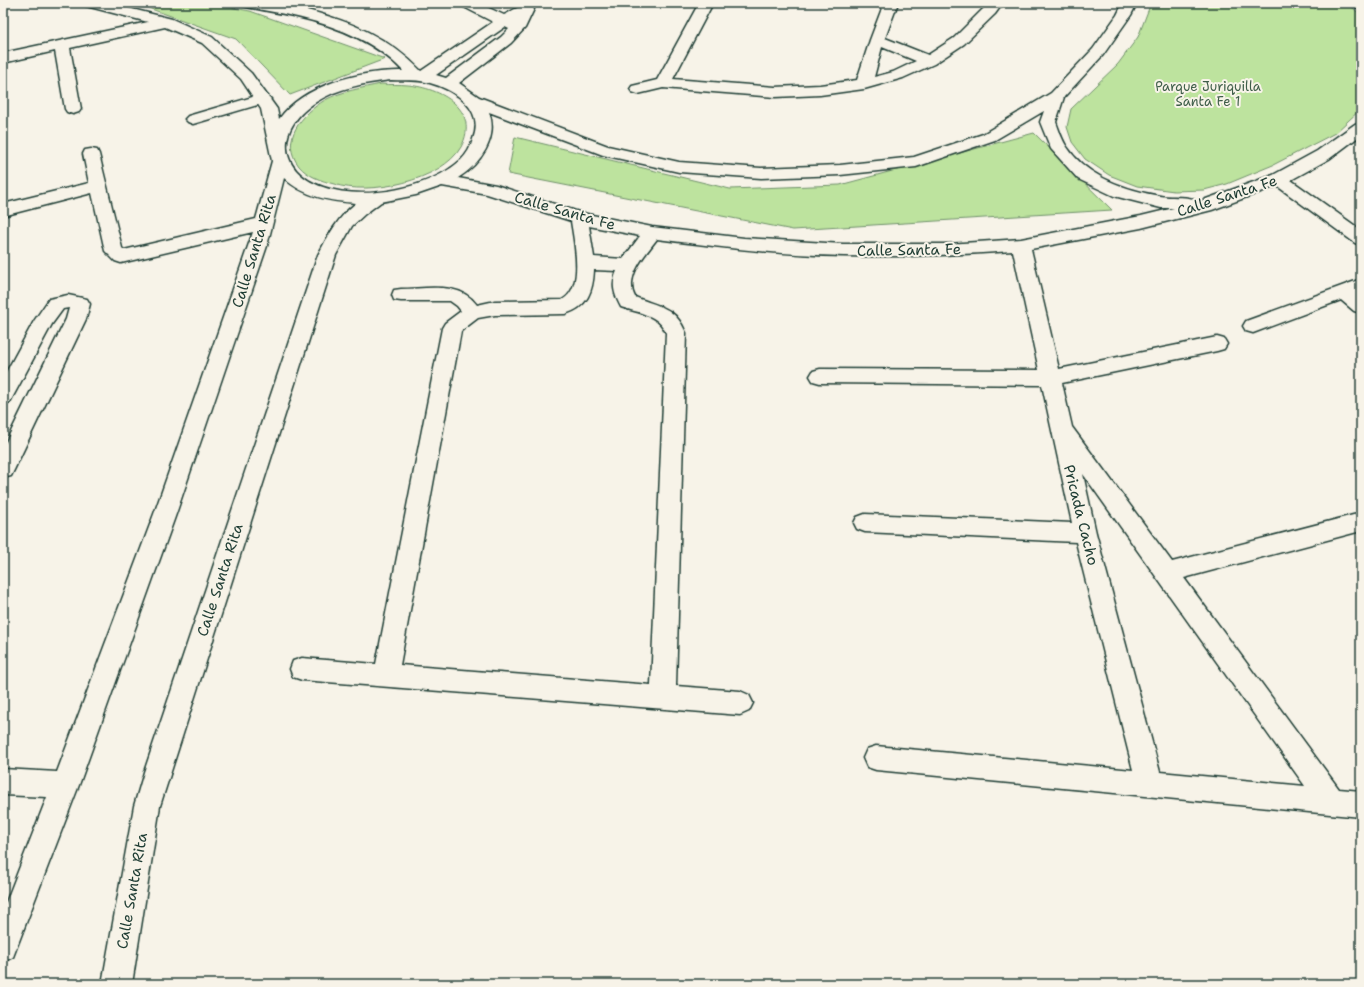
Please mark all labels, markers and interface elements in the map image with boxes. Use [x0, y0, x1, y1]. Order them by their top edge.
park label: Parque Juriquilla Santa Fe 1 [1155, 78, 1261, 110]
street label: Calle Santa Fe [1174, 170, 1280, 222]
street label: Calle Santa Fe [512, 187, 618, 235]
street label: Calle Santa Rita [227, 191, 281, 310]
street label: Calle Santa Fe [857, 239, 961, 261]
street label: Pricada Cacho [1059, 463, 1103, 567]
street label: Calle Santa Rita [192, 520, 248, 639]
street label: Calle Santa Rita [112, 831, 152, 951]

